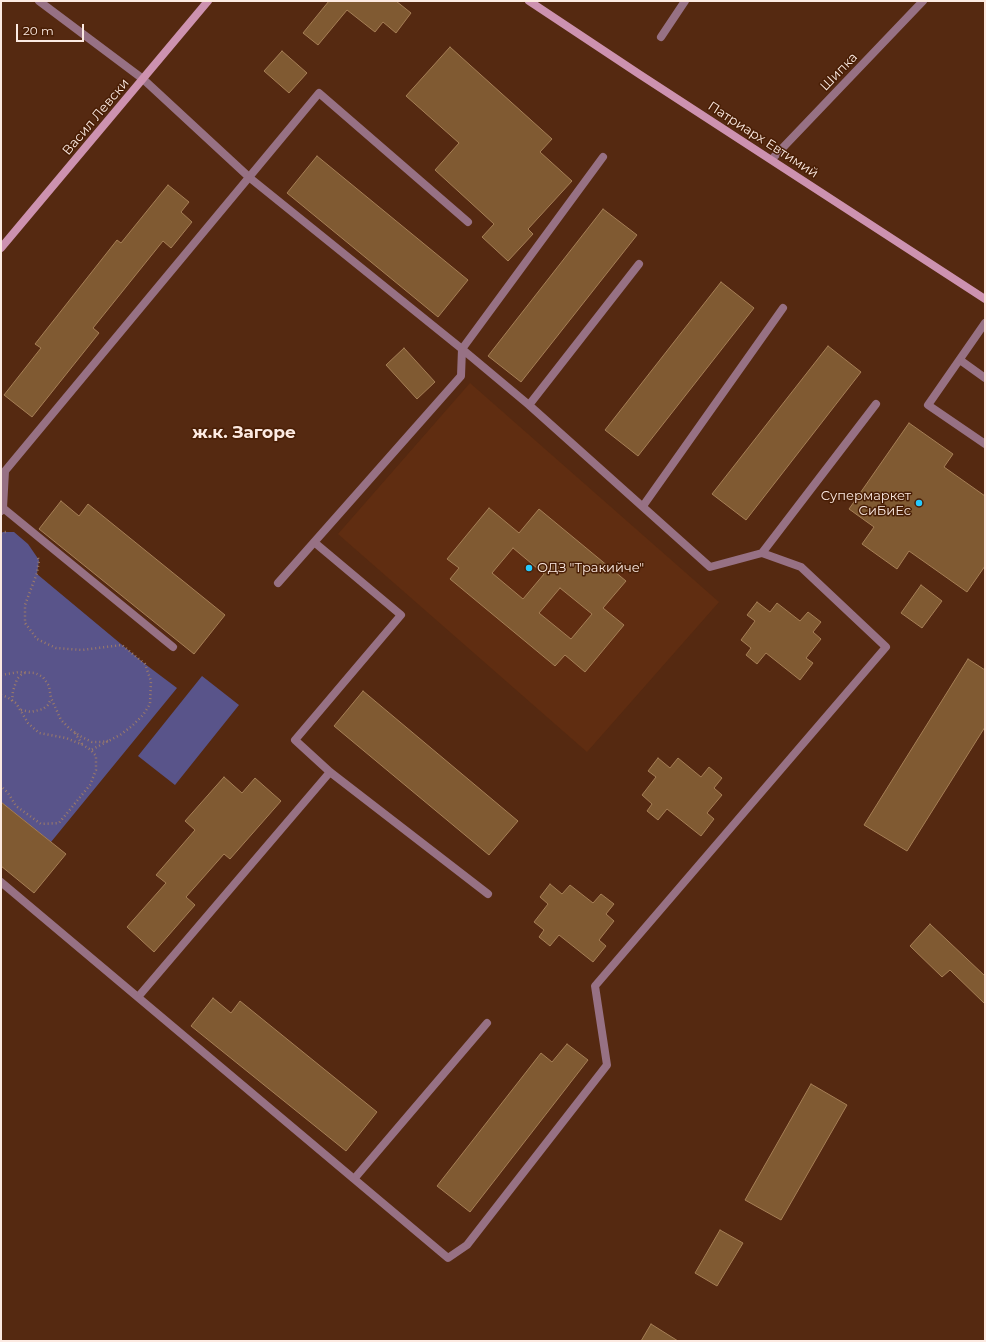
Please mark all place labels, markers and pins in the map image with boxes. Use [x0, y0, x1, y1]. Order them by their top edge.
place label: Супермаркет СиБиЕс [821, 488, 911, 519]
marker: Супермаркет СиБиЕс [914, 498, 924, 508]
place label: ОДЗ "Тракийче" [537, 560, 644, 576]
marker: ОДЗ "Тракийче" [524, 563, 534, 573]

